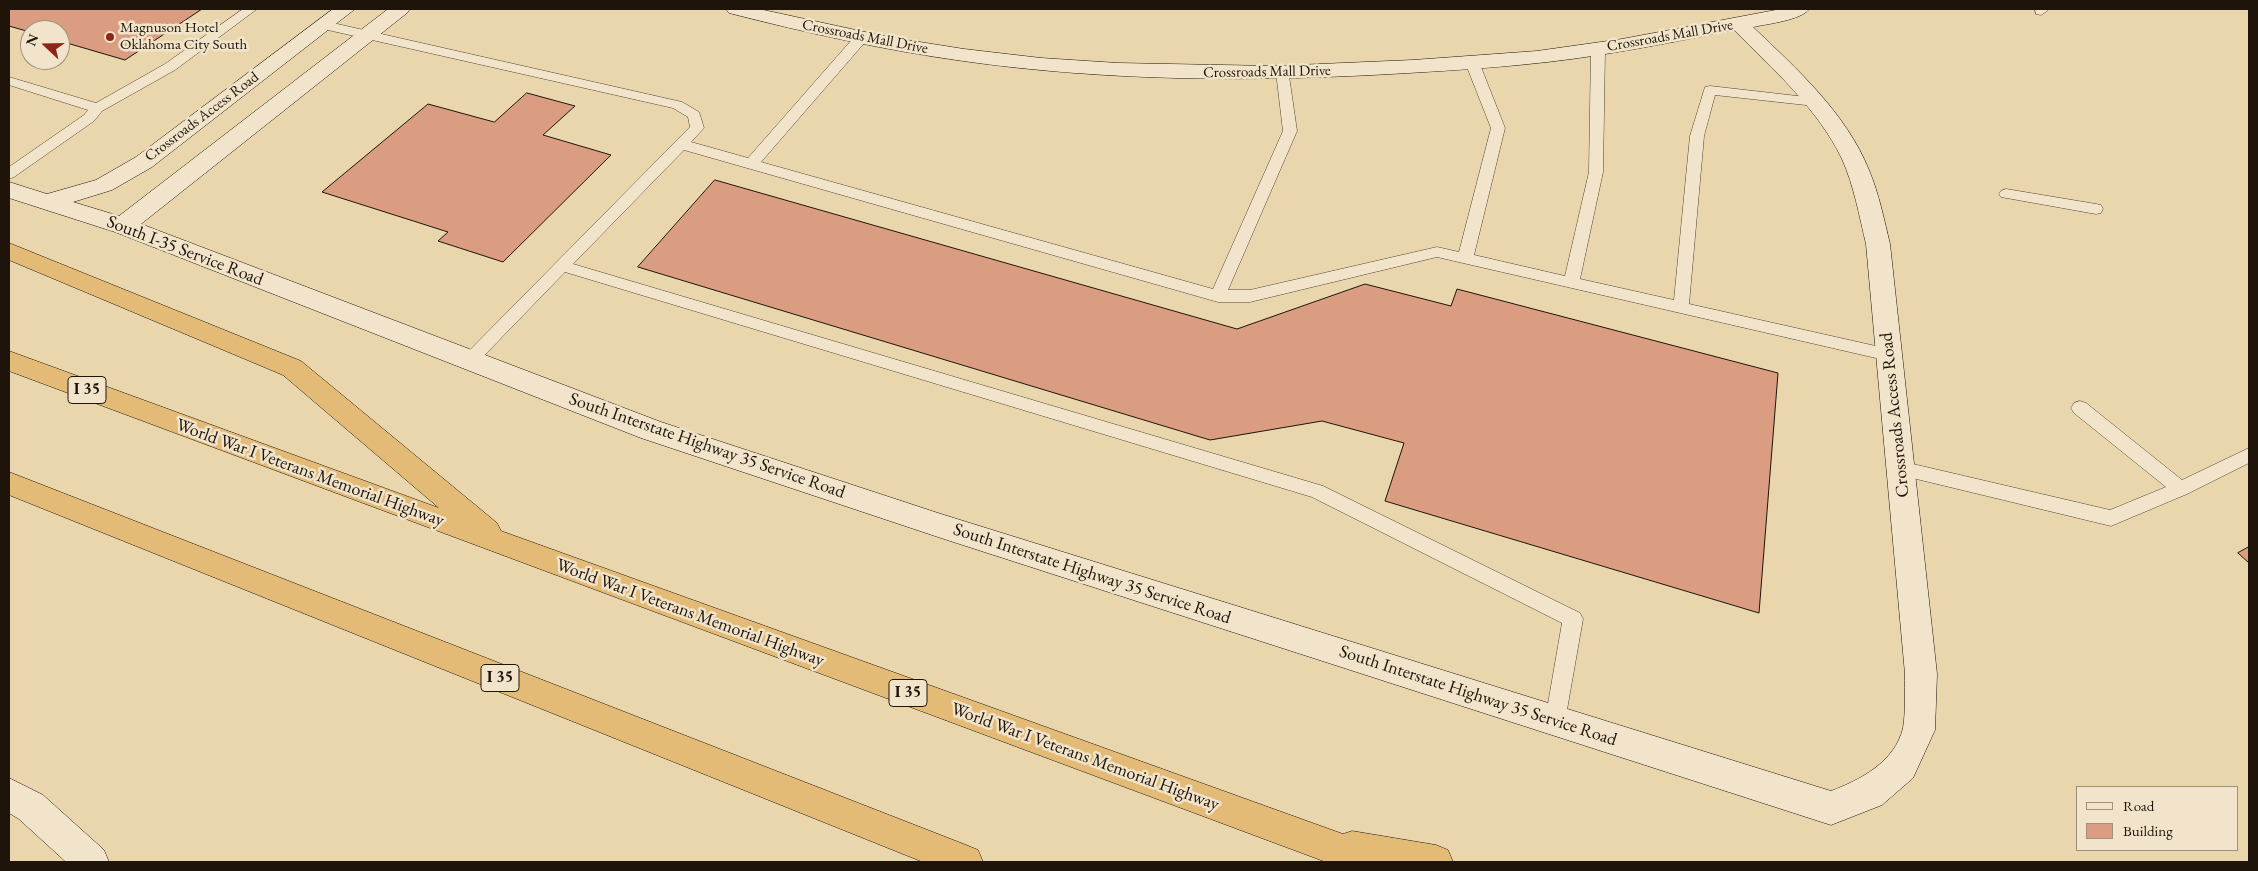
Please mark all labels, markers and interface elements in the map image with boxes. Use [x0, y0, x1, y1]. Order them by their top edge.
street label: Crossroads Mall Drive [801, 16, 929, 58]
street label: Crossroads Mall Drive [1606, 16, 1734, 56]
place label: Magnuson Hotel Oklahoma City South [120, 19, 247, 54]
north arrow [20, 20, 70, 70]
text: N [21, 31, 42, 49]
marker: Magnuson Hotel Oklahoma City South [104, 31, 116, 43]
street label: Crossroads Mall Drive [1203, 62, 1331, 82]
street label: Crossroads Access Road [141, 68, 263, 166]
street label: South I-35 Service Road [104, 211, 266, 291]
street label: Crossroads Access Road [1876, 331, 1914, 499]
road number: I 35 [68, 376, 106, 404]
street label: South Interstate Highway 35 Service Road [566, 388, 848, 504]
street label: World War I Veterans Memorial Highway [173, 414, 447, 532]
street label: South Interstate Highway 35 Service Road [951, 519, 1233, 629]
street label: World War I Veterans Memorial Highway [553, 554, 827, 672]
street label: South Interstate Highway 35 Service Road [1337, 641, 1619, 751]
road number: I 35 [481, 664, 519, 691]
road number: I 35 [889, 680, 927, 706]
street label: World War I Veterans Memorial Highway [948, 698, 1222, 816]
legend [2076, 786, 2238, 851]
text: Road [2123, 796, 2154, 815]
text: Building [2123, 821, 2173, 840]

